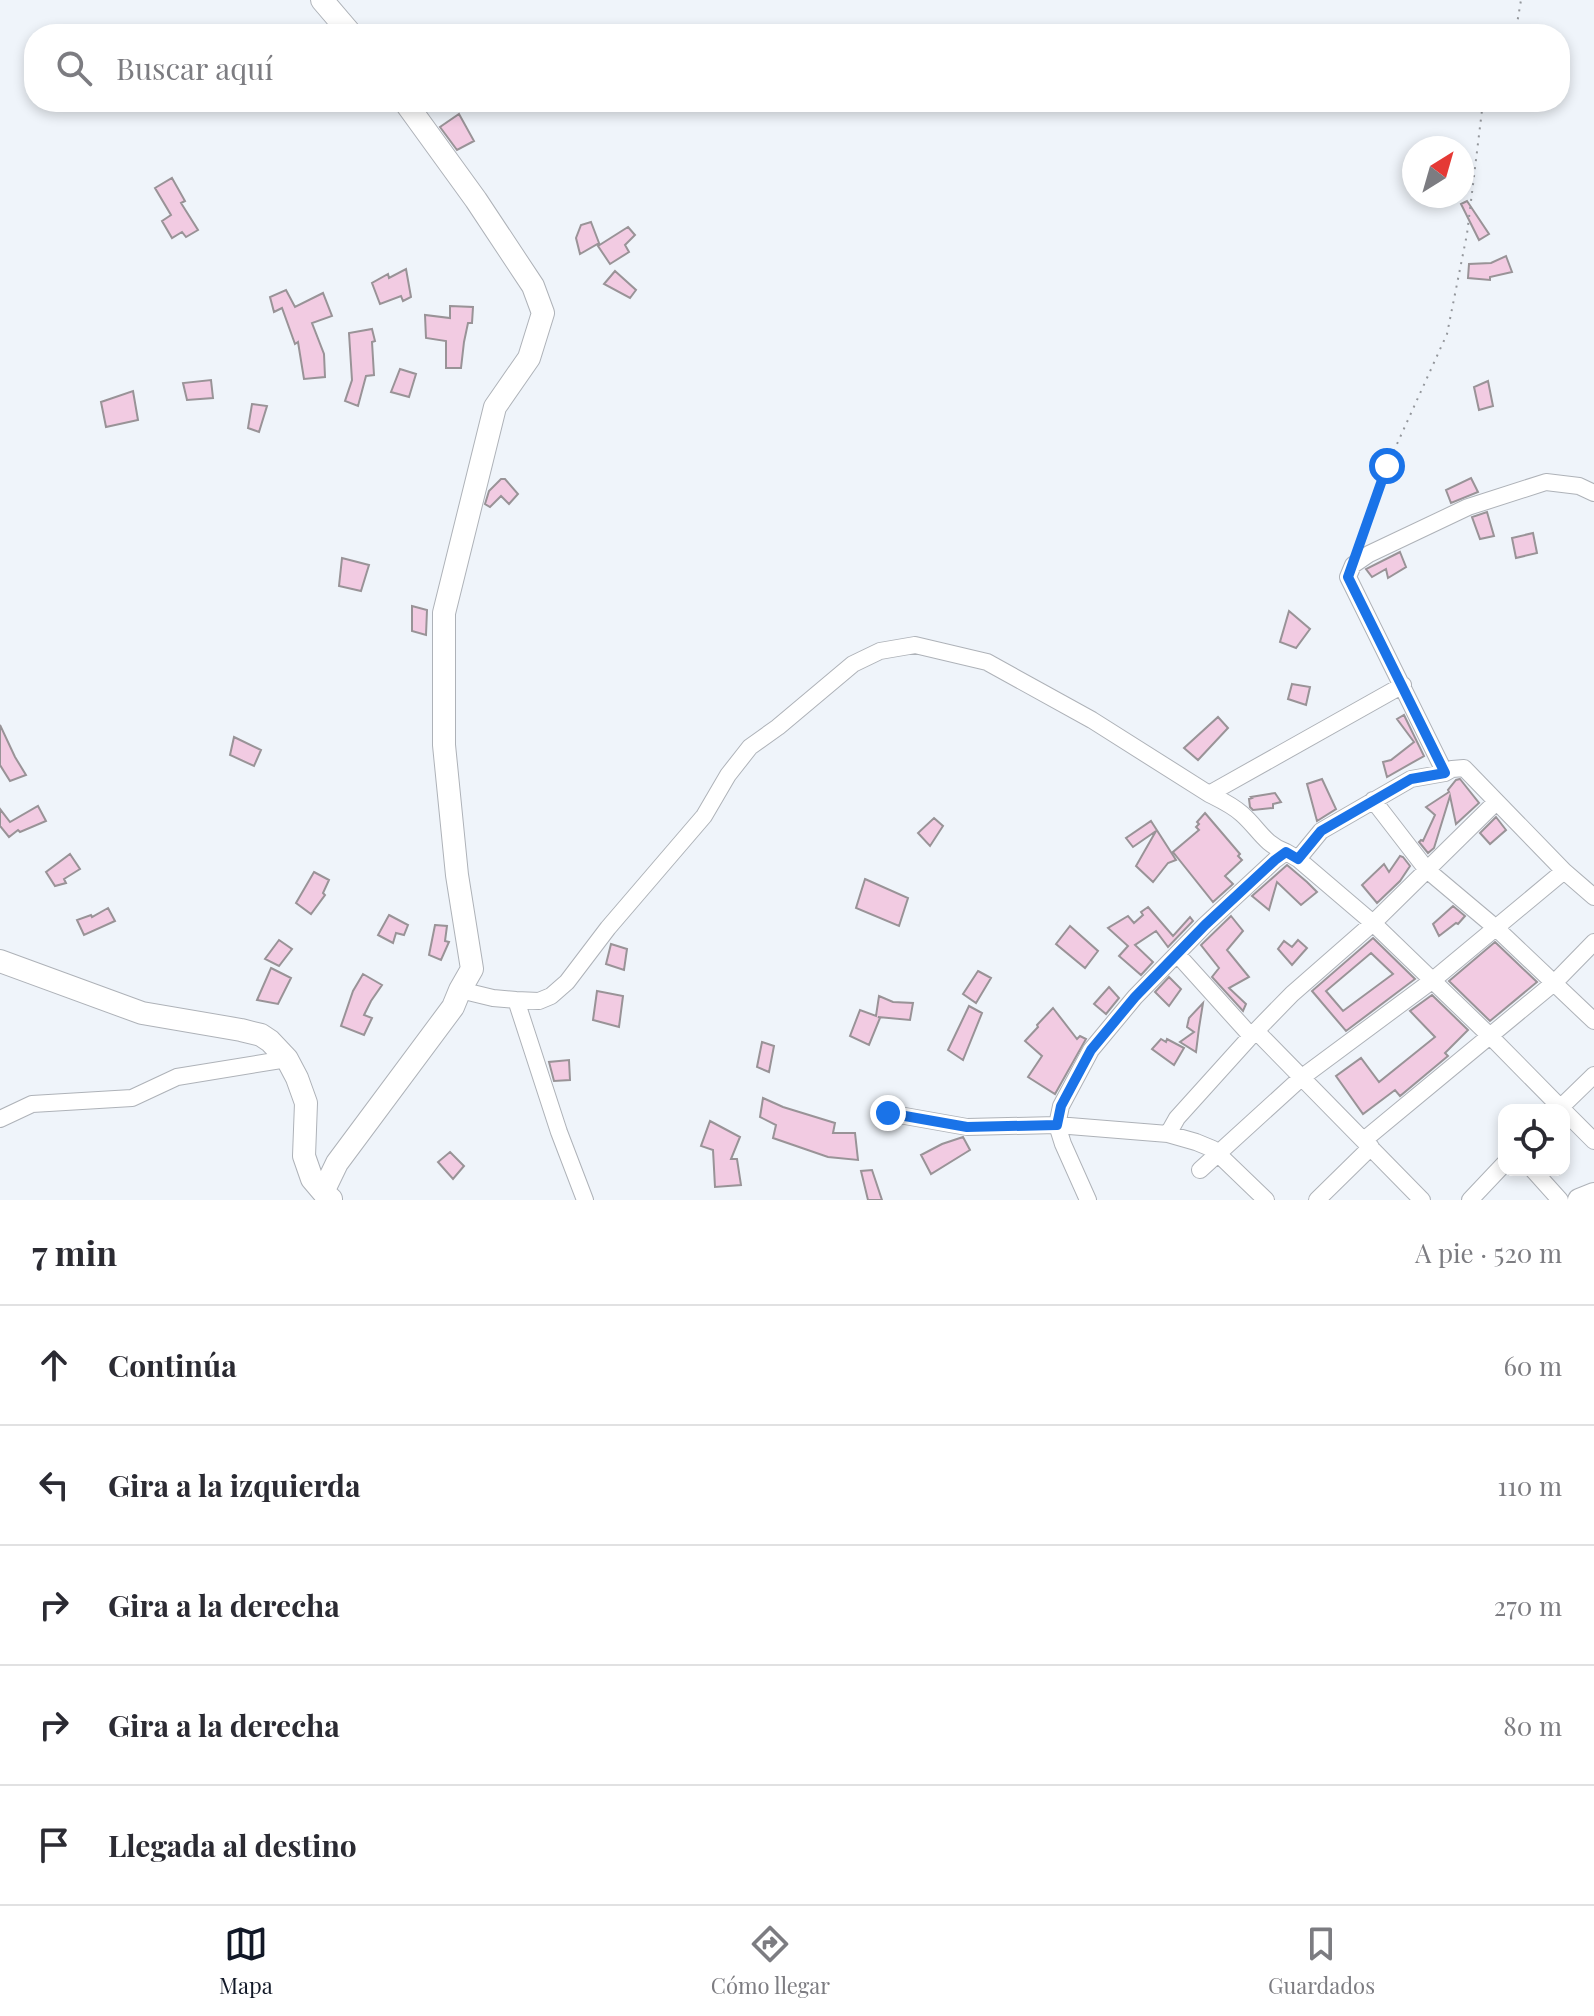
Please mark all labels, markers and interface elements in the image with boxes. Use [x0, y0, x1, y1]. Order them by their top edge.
search box [24, 24, 1570, 112]
icon: search [52, 46, 96, 90]
text: Buscar aquí [116, 48, 273, 88]
north arrow [1402, 136, 1474, 208]
route start [1369, 448, 1405, 484]
route end [870, 1095, 906, 1131]
map controls [1498, 1104, 1570, 1176]
button: locate [1498, 1104, 1570, 1176]
text: 7 min [32, 1229, 117, 1275]
text: A pie · 520 m [1415, 1235, 1562, 1270]
icon: ahead [32, 1343, 76, 1387]
text: Continúa [108, 1345, 237, 1385]
text: 60 m [1503, 1348, 1562, 1383]
icon: left [32, 1463, 76, 1507]
text: Gira a la izquierda [108, 1465, 361, 1505]
text: 110 m [1498, 1468, 1562, 1503]
icon: right [32, 1583, 76, 1627]
text: Gira a la derecha [108, 1585, 340, 1625]
text: 270 m [1494, 1588, 1562, 1623]
icon: right [32, 1703, 76, 1747]
text: Gira a la derecha [108, 1705, 340, 1745]
text: 80 m [1503, 1708, 1562, 1743]
icon: arrive [32, 1823, 76, 1867]
text: Llegada al destino [108, 1825, 357, 1865]
tab: Mapa [219, 1922, 273, 2000]
tab: Cómo llegar [711, 1922, 830, 2000]
tab: Guardados [1268, 1922, 1375, 2000]

